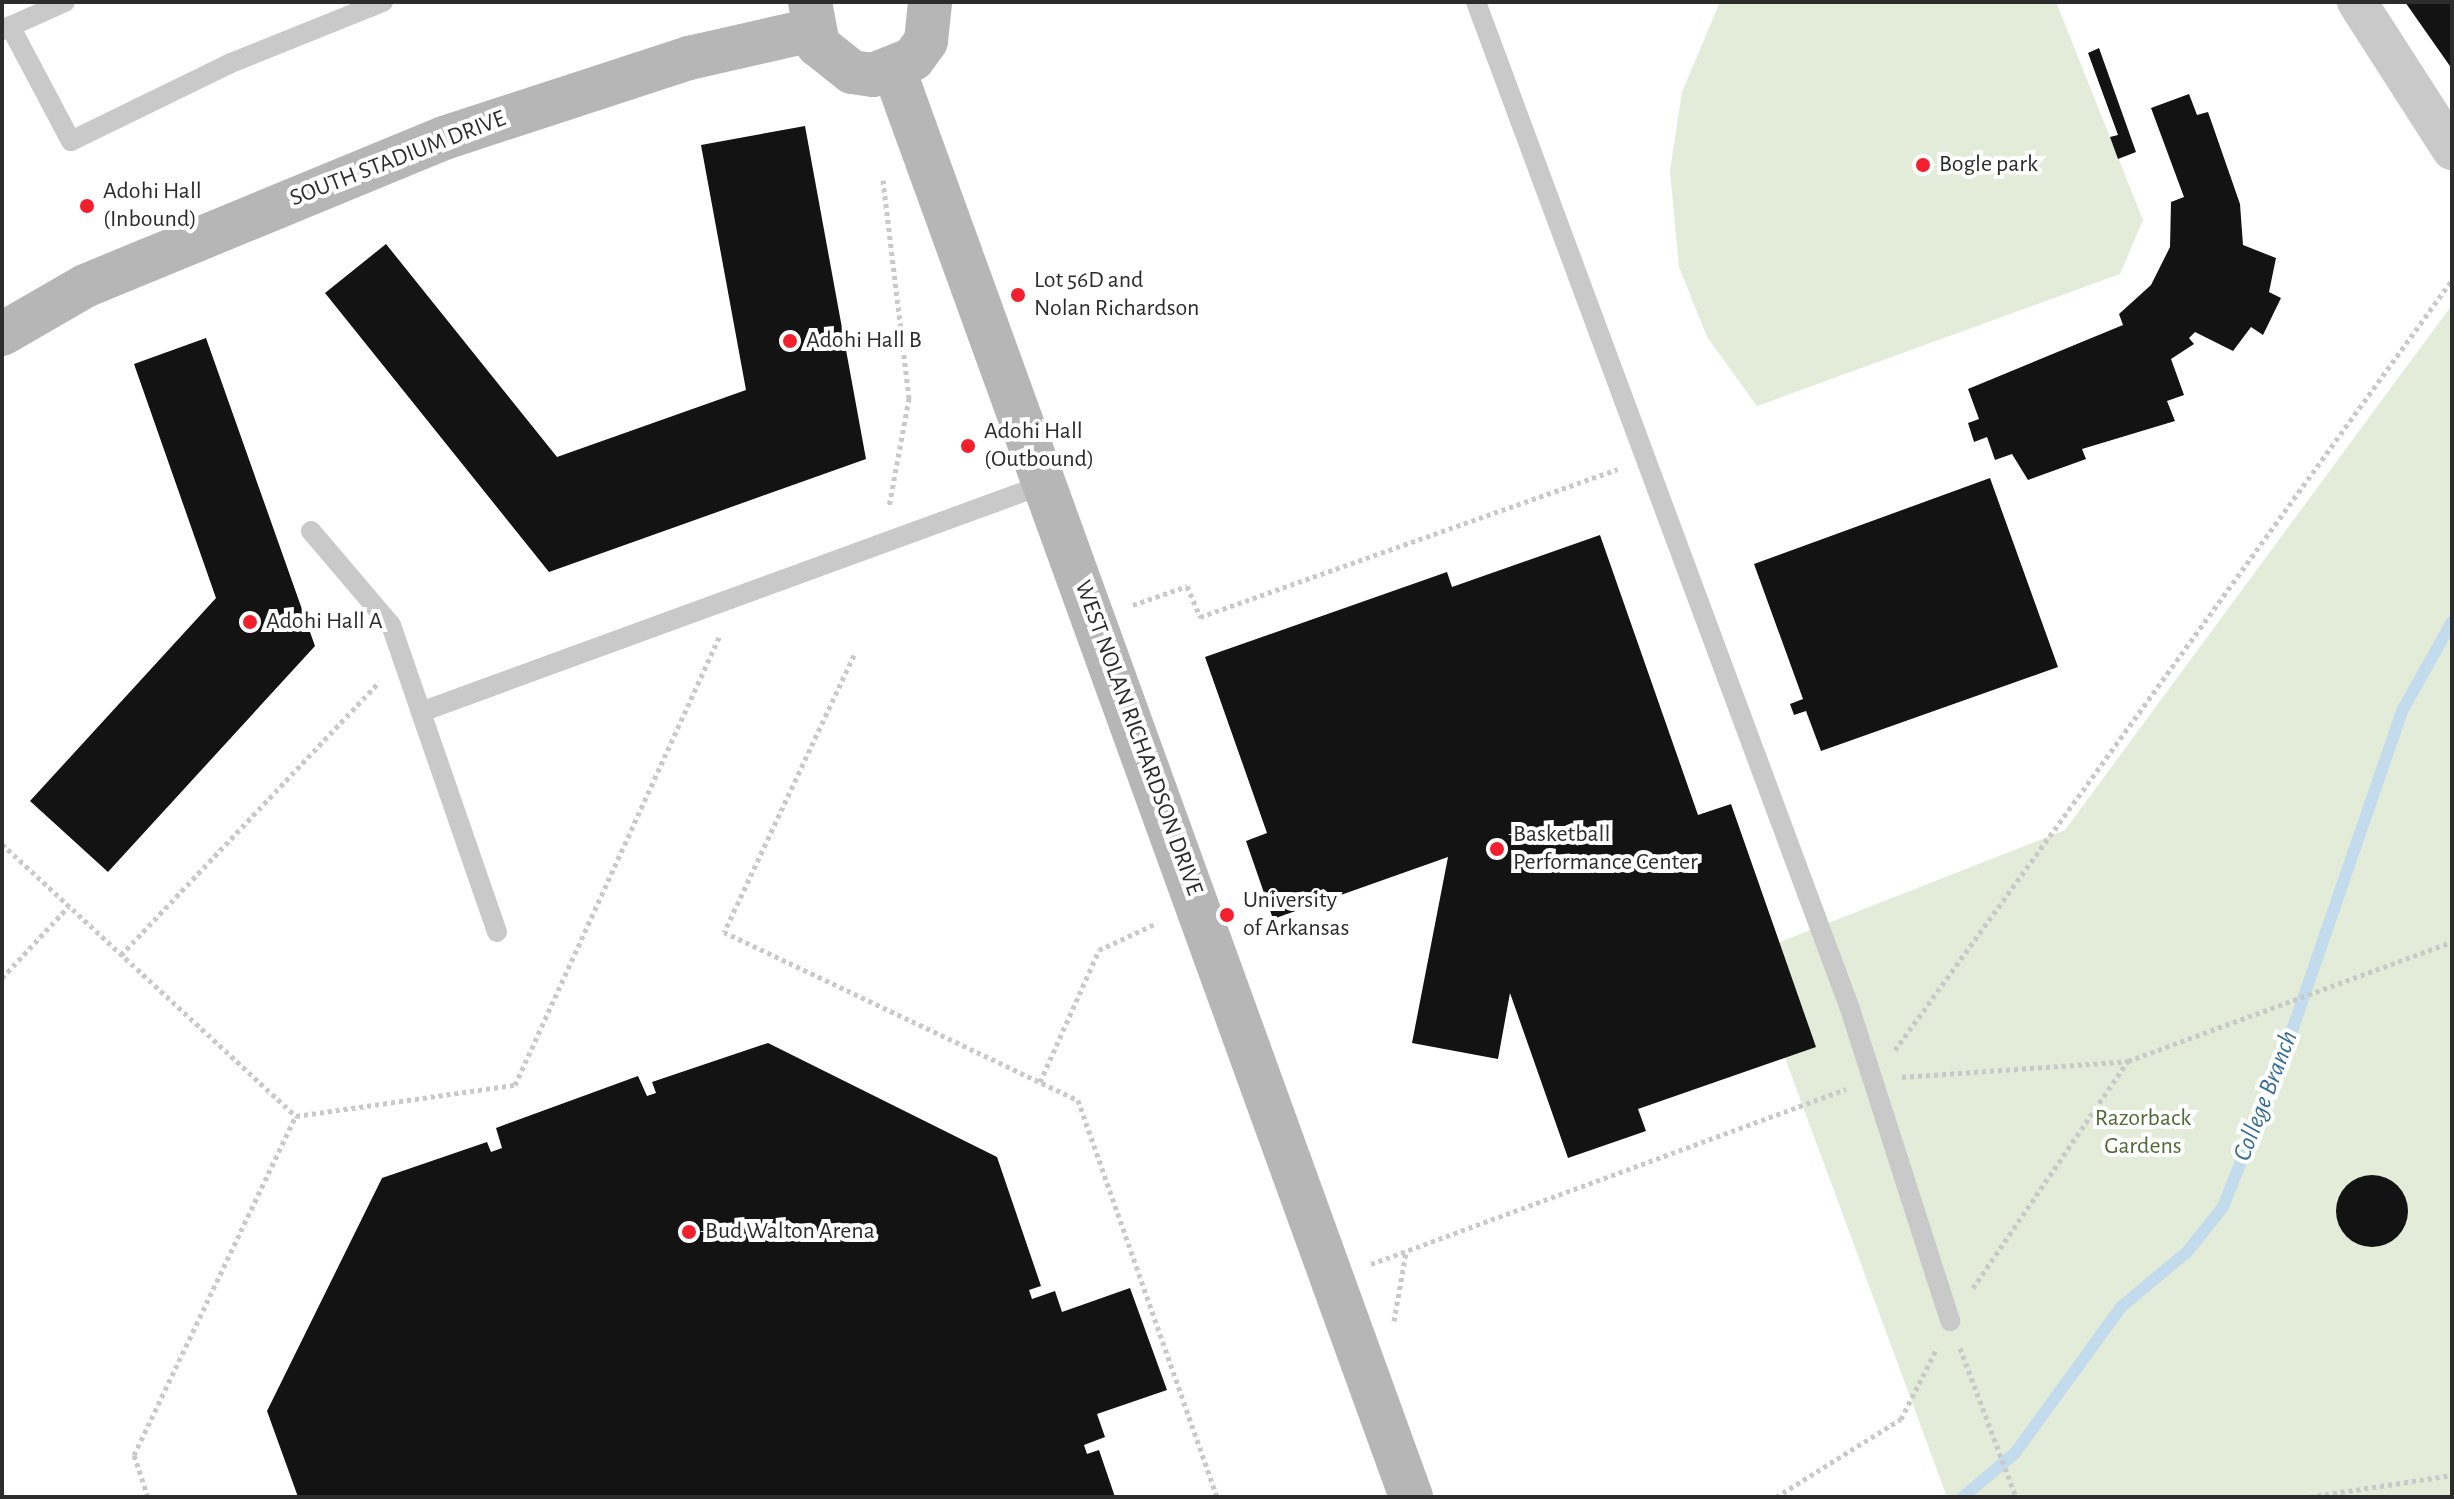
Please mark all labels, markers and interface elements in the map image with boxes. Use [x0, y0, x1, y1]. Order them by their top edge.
street label: SOUTH STADIUM DRIVE [286, 105, 510, 213]
place label: Bogle park [1939, 151, 2038, 179]
marker: Bogle park [1914, 156, 1932, 174]
place label: Adohi Hall (Inbound) [103, 178, 202, 234]
marker: Adohi Hall (Inbound) [78, 197, 96, 215]
place label: Lot 56D and Nolan Richardson [1034, 267, 1199, 323]
marker: Lot 56D and Nolan Richardson [1009, 286, 1027, 304]
place label: Adohi Hall B [806, 327, 922, 355]
marker: Adohi Hall B [781, 332, 799, 350]
place label: Adohi Hall (Outbound) [984, 418, 1094, 474]
marker: Adohi Hall (Outbound) [959, 437, 977, 455]
street label: WEST NOLAN RICHARDSON DRIVE [1068, 577, 1208, 899]
place label: Adohi Hall A [266, 608, 383, 636]
marker: Adohi Hall A [241, 613, 259, 631]
place label: Basketball Performance Center [1513, 821, 1698, 877]
marker: Basketball Performance Center [1488, 840, 1506, 858]
place label: University of Arkansas [1243, 887, 1349, 943]
marker: University of Arkansas [1218, 906, 1236, 924]
water label: College Branch [2227, 1027, 2305, 1165]
park label: Razorback Gardens [2095, 1105, 2191, 1161]
place label: Bud Walton Arena [705, 1218, 875, 1246]
marker: Bud Walton Arena [680, 1223, 698, 1241]

